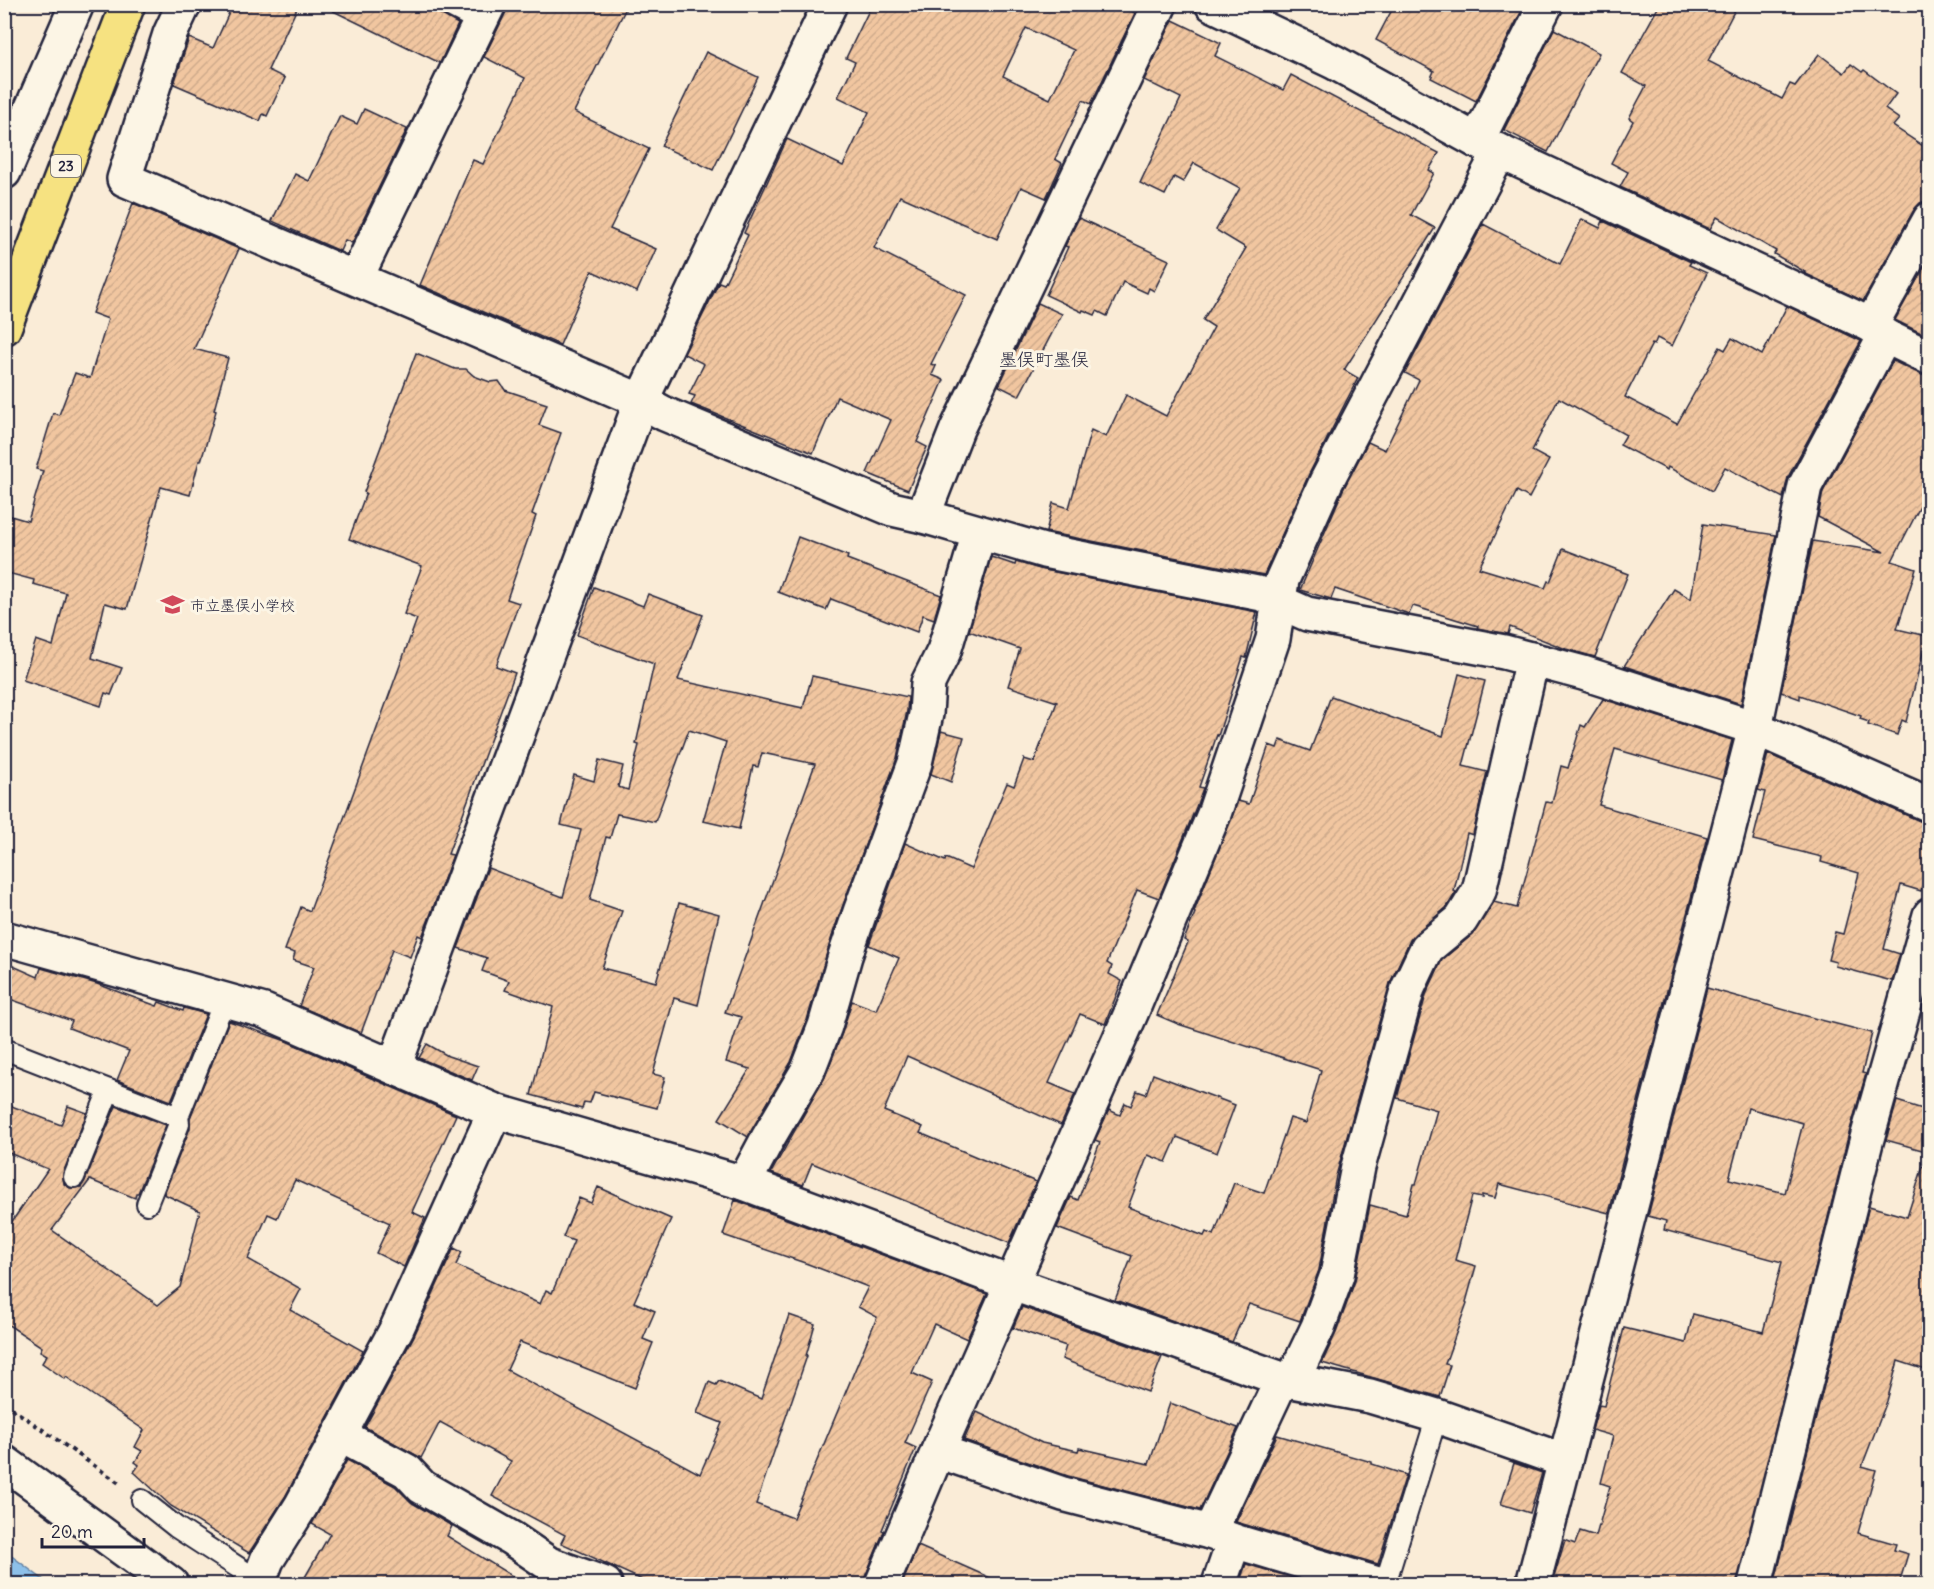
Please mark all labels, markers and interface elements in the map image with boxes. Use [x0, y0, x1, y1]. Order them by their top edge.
road number: 23 [51, 155, 81, 177]
district label: 墨俣町墨俣 [999, 348, 1089, 371]
school or university icon: 市立墨俣小学校 [159, 592, 185, 618]
place label: 市立墨俣小学校 [190, 596, 295, 615]
scale bar [42, 1511, 144, 1549]
text: 20 m [51, 1520, 93, 1543]

